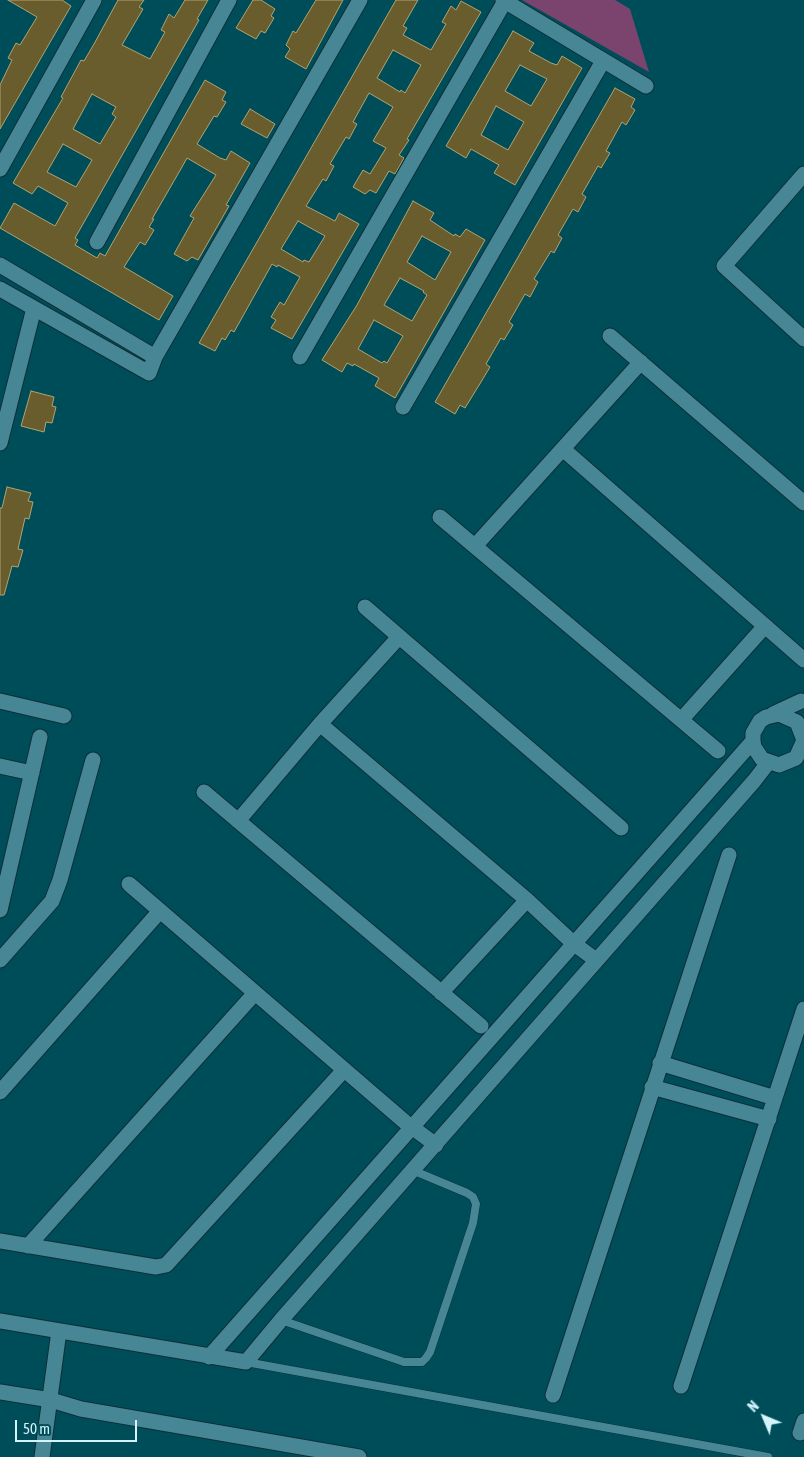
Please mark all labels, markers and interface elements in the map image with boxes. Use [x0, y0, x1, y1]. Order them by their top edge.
north arrow [739, 1392, 789, 1442]
text: N [745, 1398, 762, 1415]
scale bar [18, 1410, 140, 1442]
text: 50 m [23, 1420, 50, 1437]

